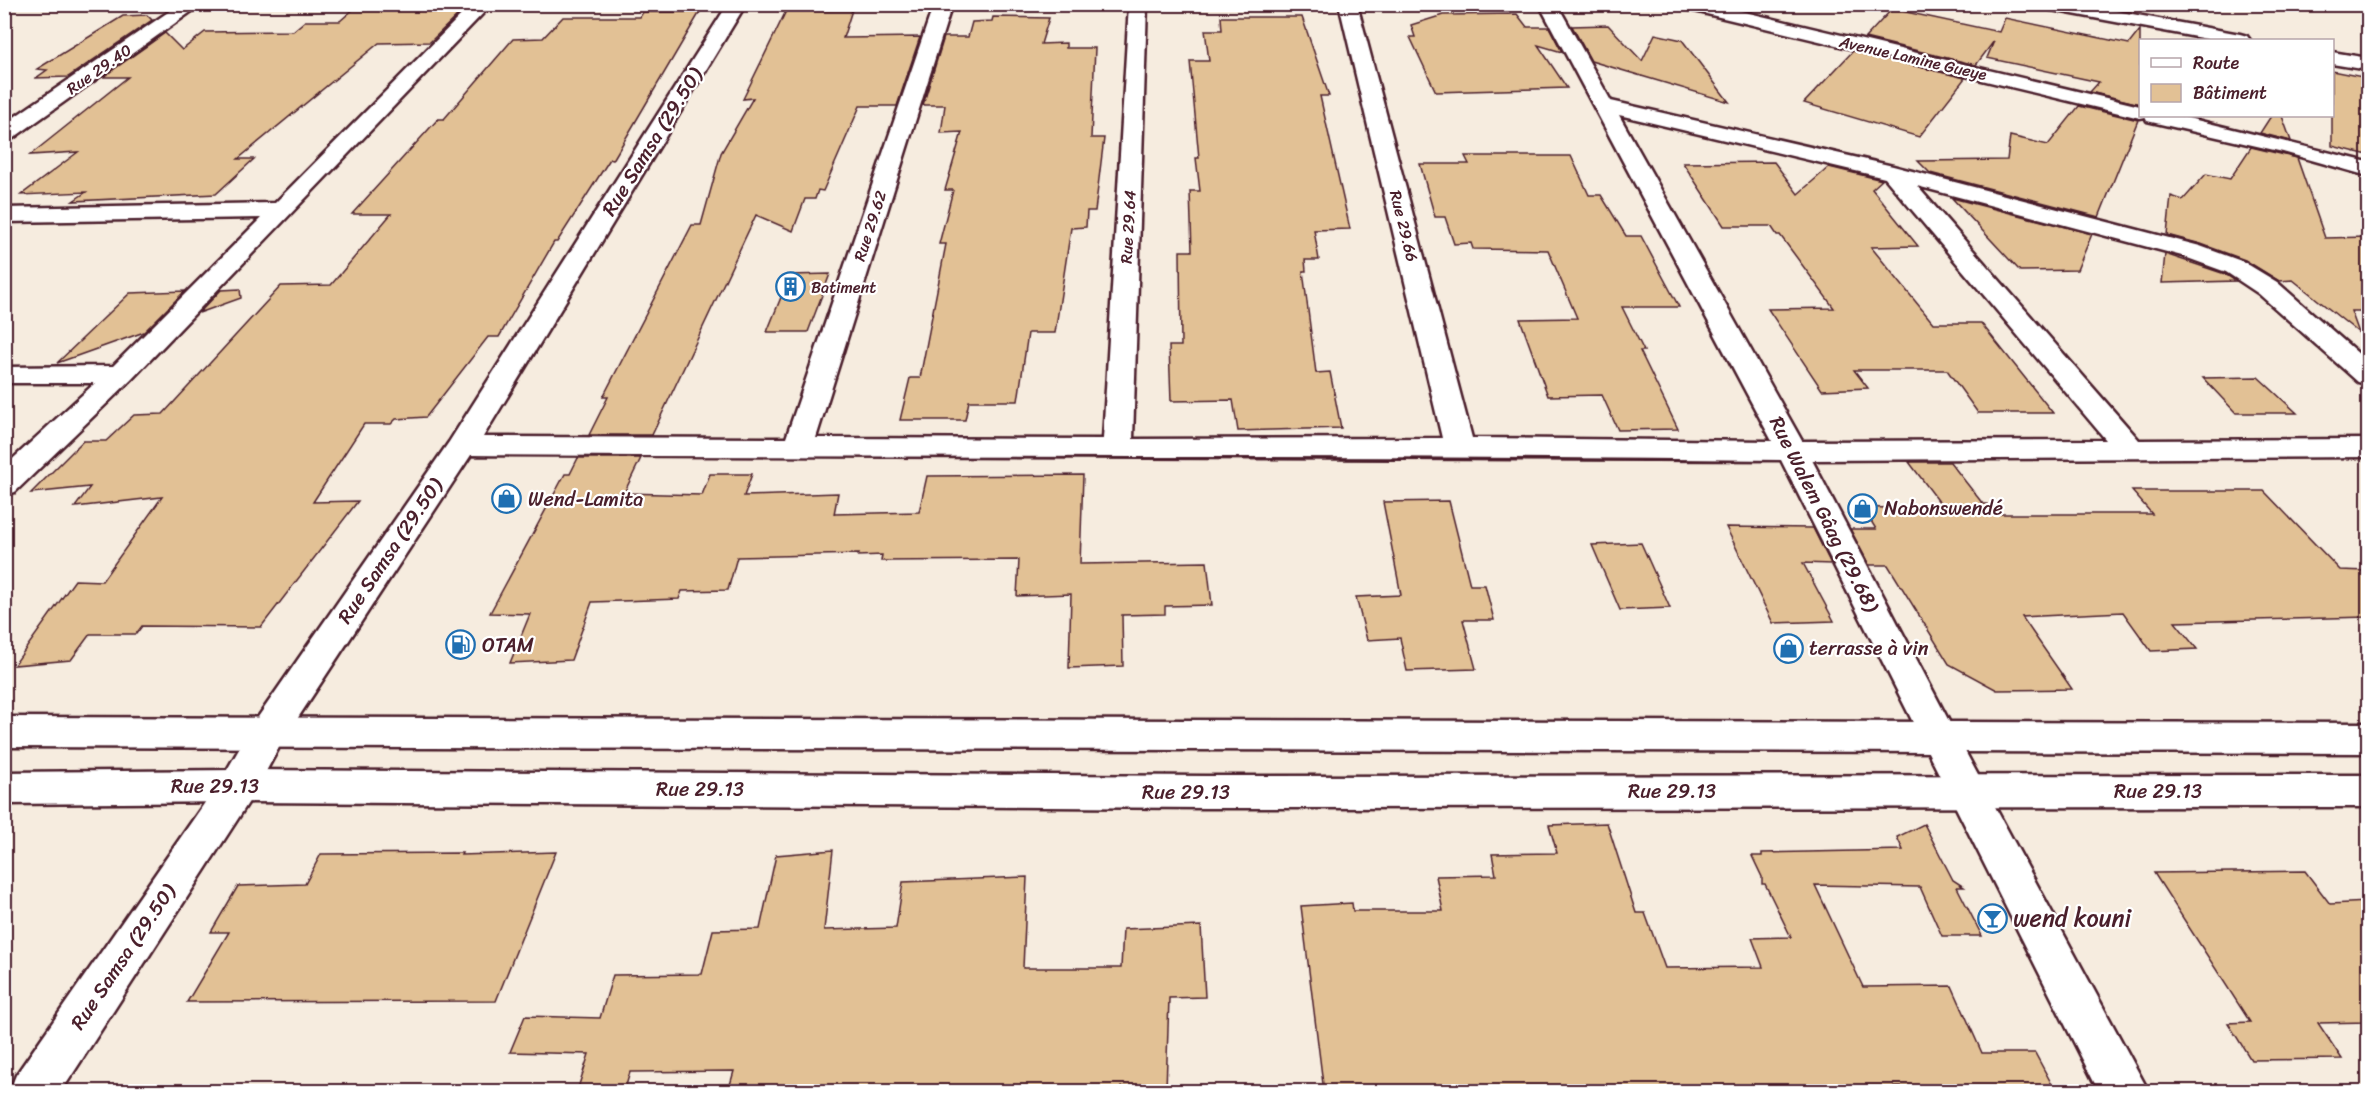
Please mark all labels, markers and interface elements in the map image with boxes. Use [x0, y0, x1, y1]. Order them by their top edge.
street label: Avenue Lamine Gueye [1835, 27, 1990, 89]
street label: Rue 29.40 [60, 36, 138, 102]
legend [2139, 39, 2334, 117]
text: Route [2193, 47, 2240, 79]
street label: Rue Samsa (29.50) [592, 60, 712, 223]
text: Bâtiment [2193, 77, 2267, 109]
street label: Rue 29.62 [845, 187, 895, 265]
street label: Rue 29.66 [1381, 187, 1427, 265]
street label: Rue 29.64 [1112, 189, 1144, 265]
building icon: Batiment [774, 271, 806, 303]
place label: Batiment [811, 273, 876, 302]
street label: Rue Walem Gâag (29.68) [1759, 410, 1889, 619]
street label: Rue Samsa (29.50) [328, 470, 452, 631]
place label: Wend-Lamita [528, 482, 643, 517]
shop icon: Wend-Lamita [491, 483, 523, 515]
place label: Nabonswendé [1884, 491, 2003, 526]
shop icon: Nabonswendé [1847, 492, 1879, 524]
place label: OTAM [482, 628, 534, 663]
fuel station icon: OTAM [445, 629, 477, 661]
place label: terrasse à vin [1809, 631, 1929, 666]
shop icon: terrasse à vin [1772, 632, 1804, 664]
street label: Rue 29.13 [171, 769, 259, 804]
street label: Rue 29.13 [656, 772, 744, 807]
street label: Rue 29.13 [1628, 774, 1716, 809]
street label: Rue 29.13 [2114, 774, 2202, 809]
street label: Rue 29.13 [1142, 775, 1230, 810]
street label: Rue Samsa (29.50) [61, 876, 185, 1037]
place label: wend kouni [2013, 897, 2132, 939]
bar icon: wend kouni [1976, 902, 2008, 934]

